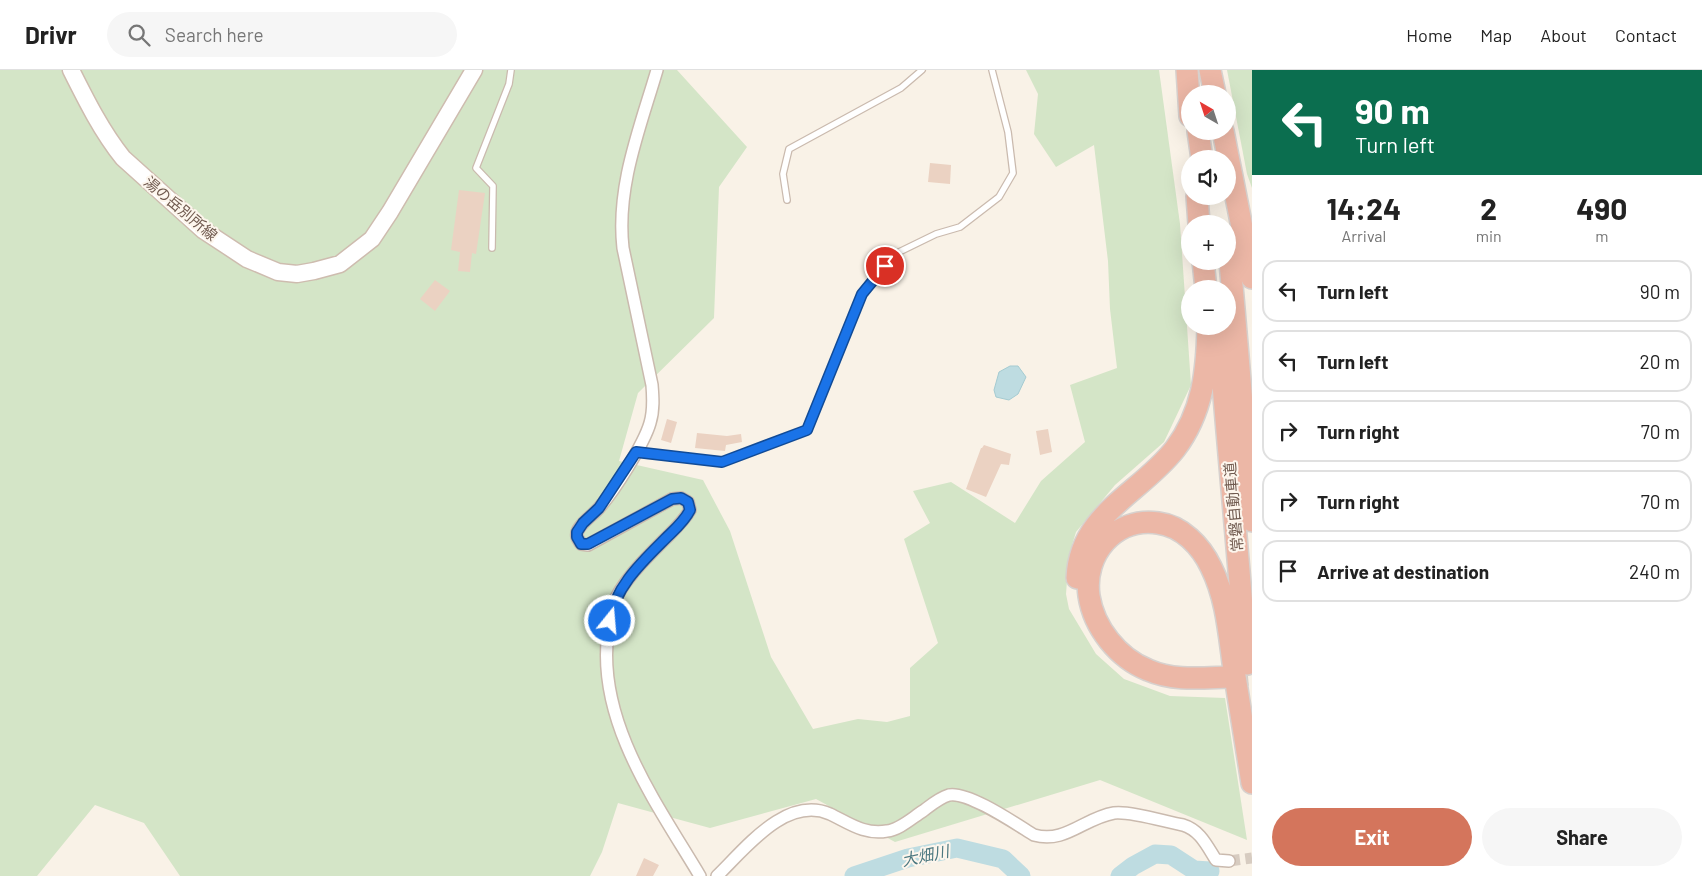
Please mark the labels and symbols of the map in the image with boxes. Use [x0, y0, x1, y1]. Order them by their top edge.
north arrow [1181, 85, 1236, 140]
street label: 湯の岳別所線 [141, 172, 221, 244]
pin [864, 245, 906, 287]
street label: 常磐自動車道 [1220, 461, 1246, 553]
position arrow [583, 594, 635, 646]
water label: 大畑川 [900, 840, 952, 869]

